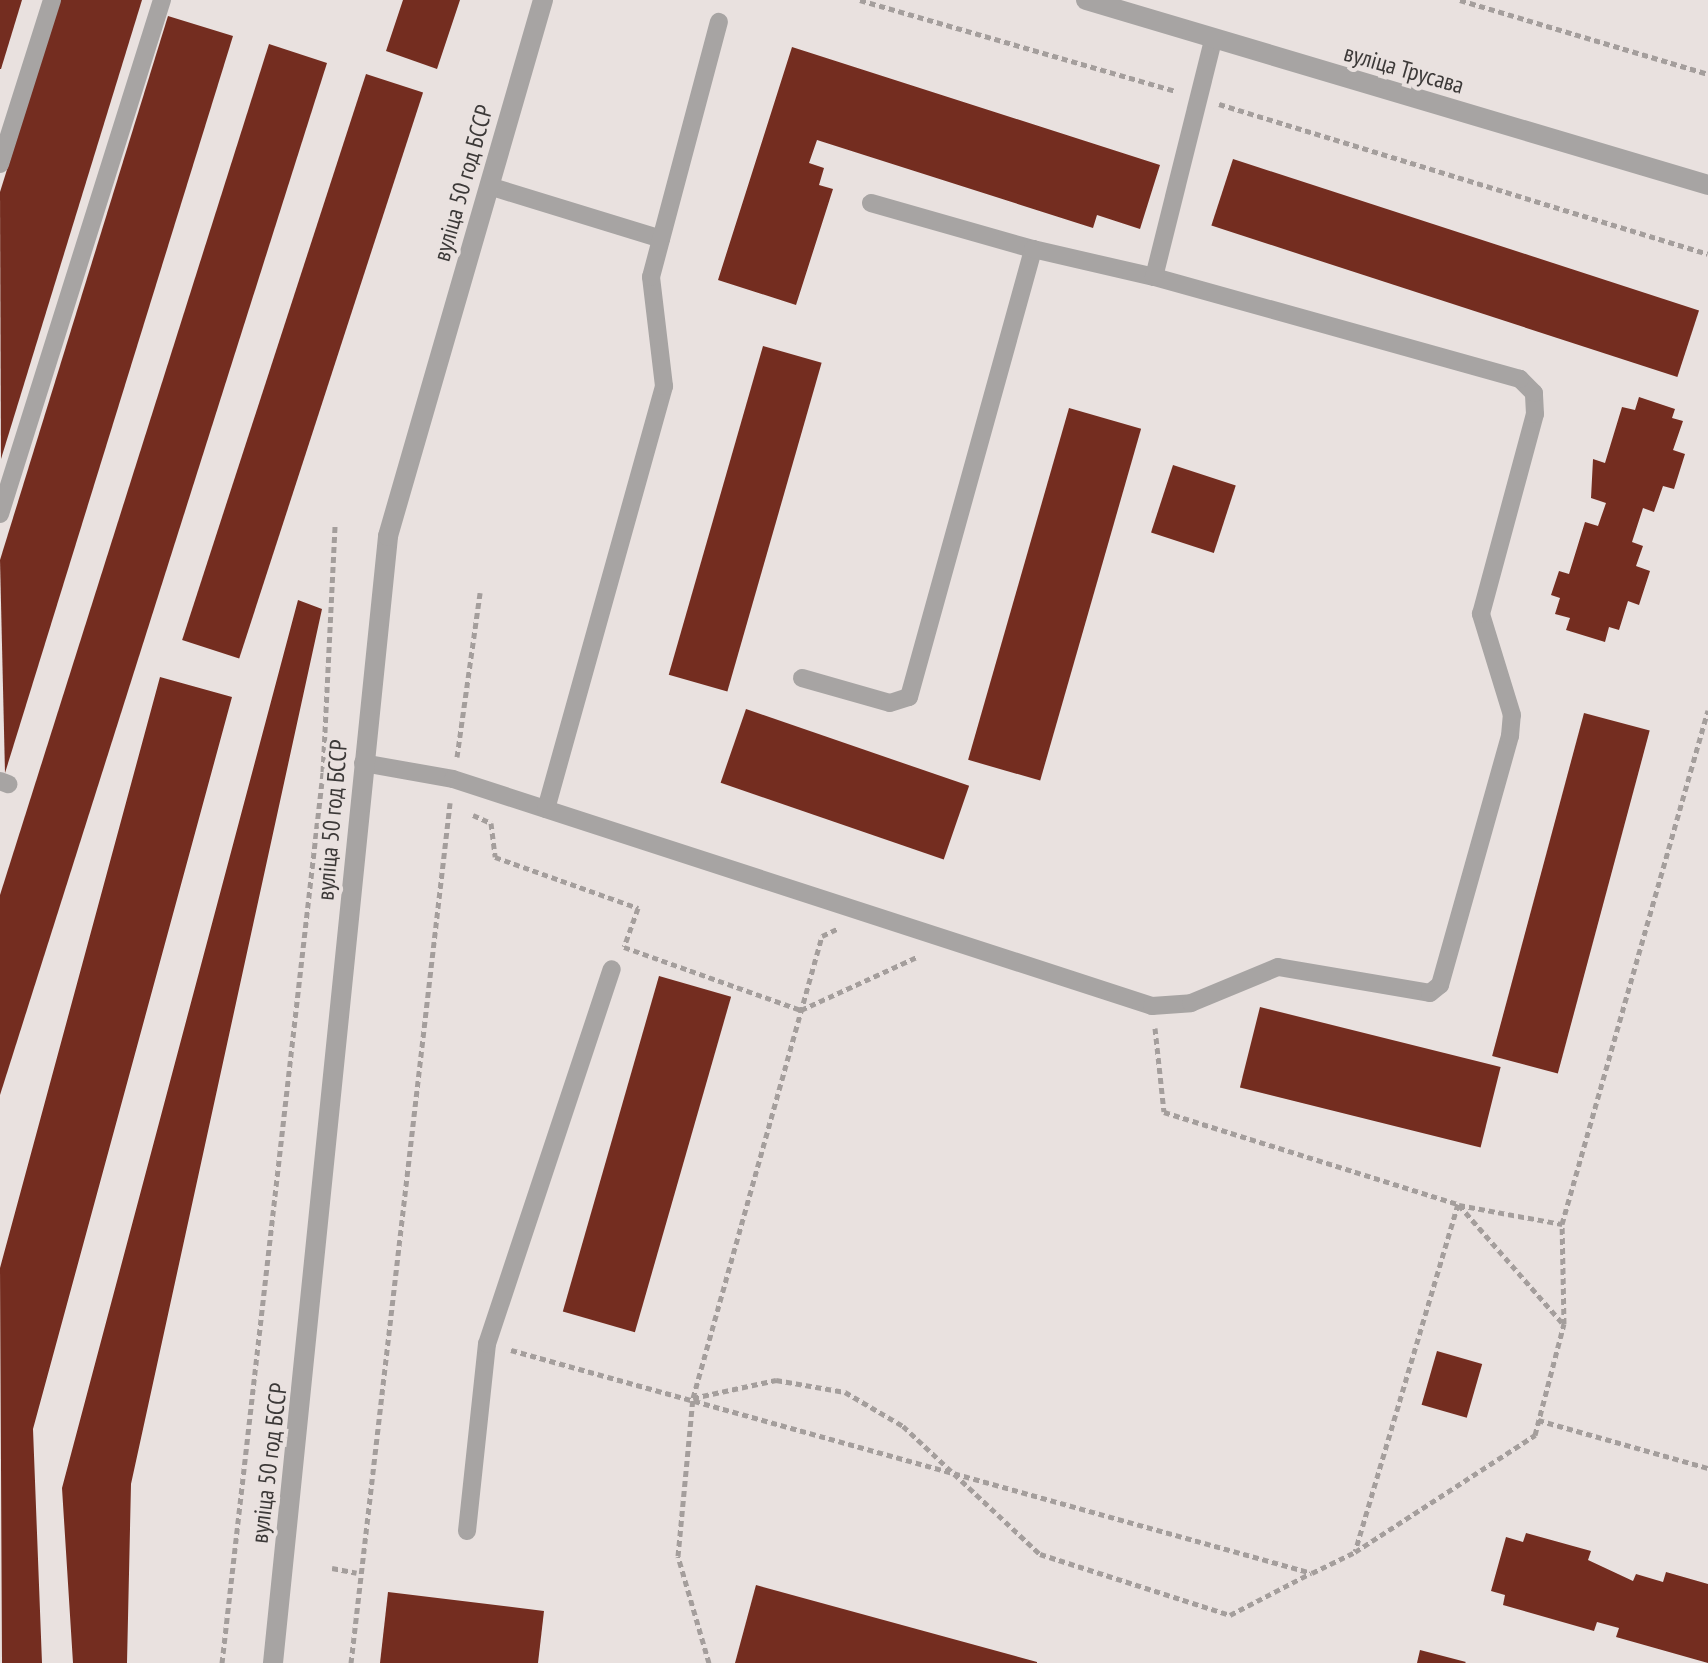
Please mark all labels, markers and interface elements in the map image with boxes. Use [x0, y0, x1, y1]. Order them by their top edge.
street label: вуліца Трусава [1341, 38, 1467, 100]
street label: вуліца 50 год БССР [427, 102, 499, 264]
street label: вуліца 50 год БССР [311, 738, 353, 902]
street label: вуліца 50 год БССР [245, 1381, 293, 1545]

